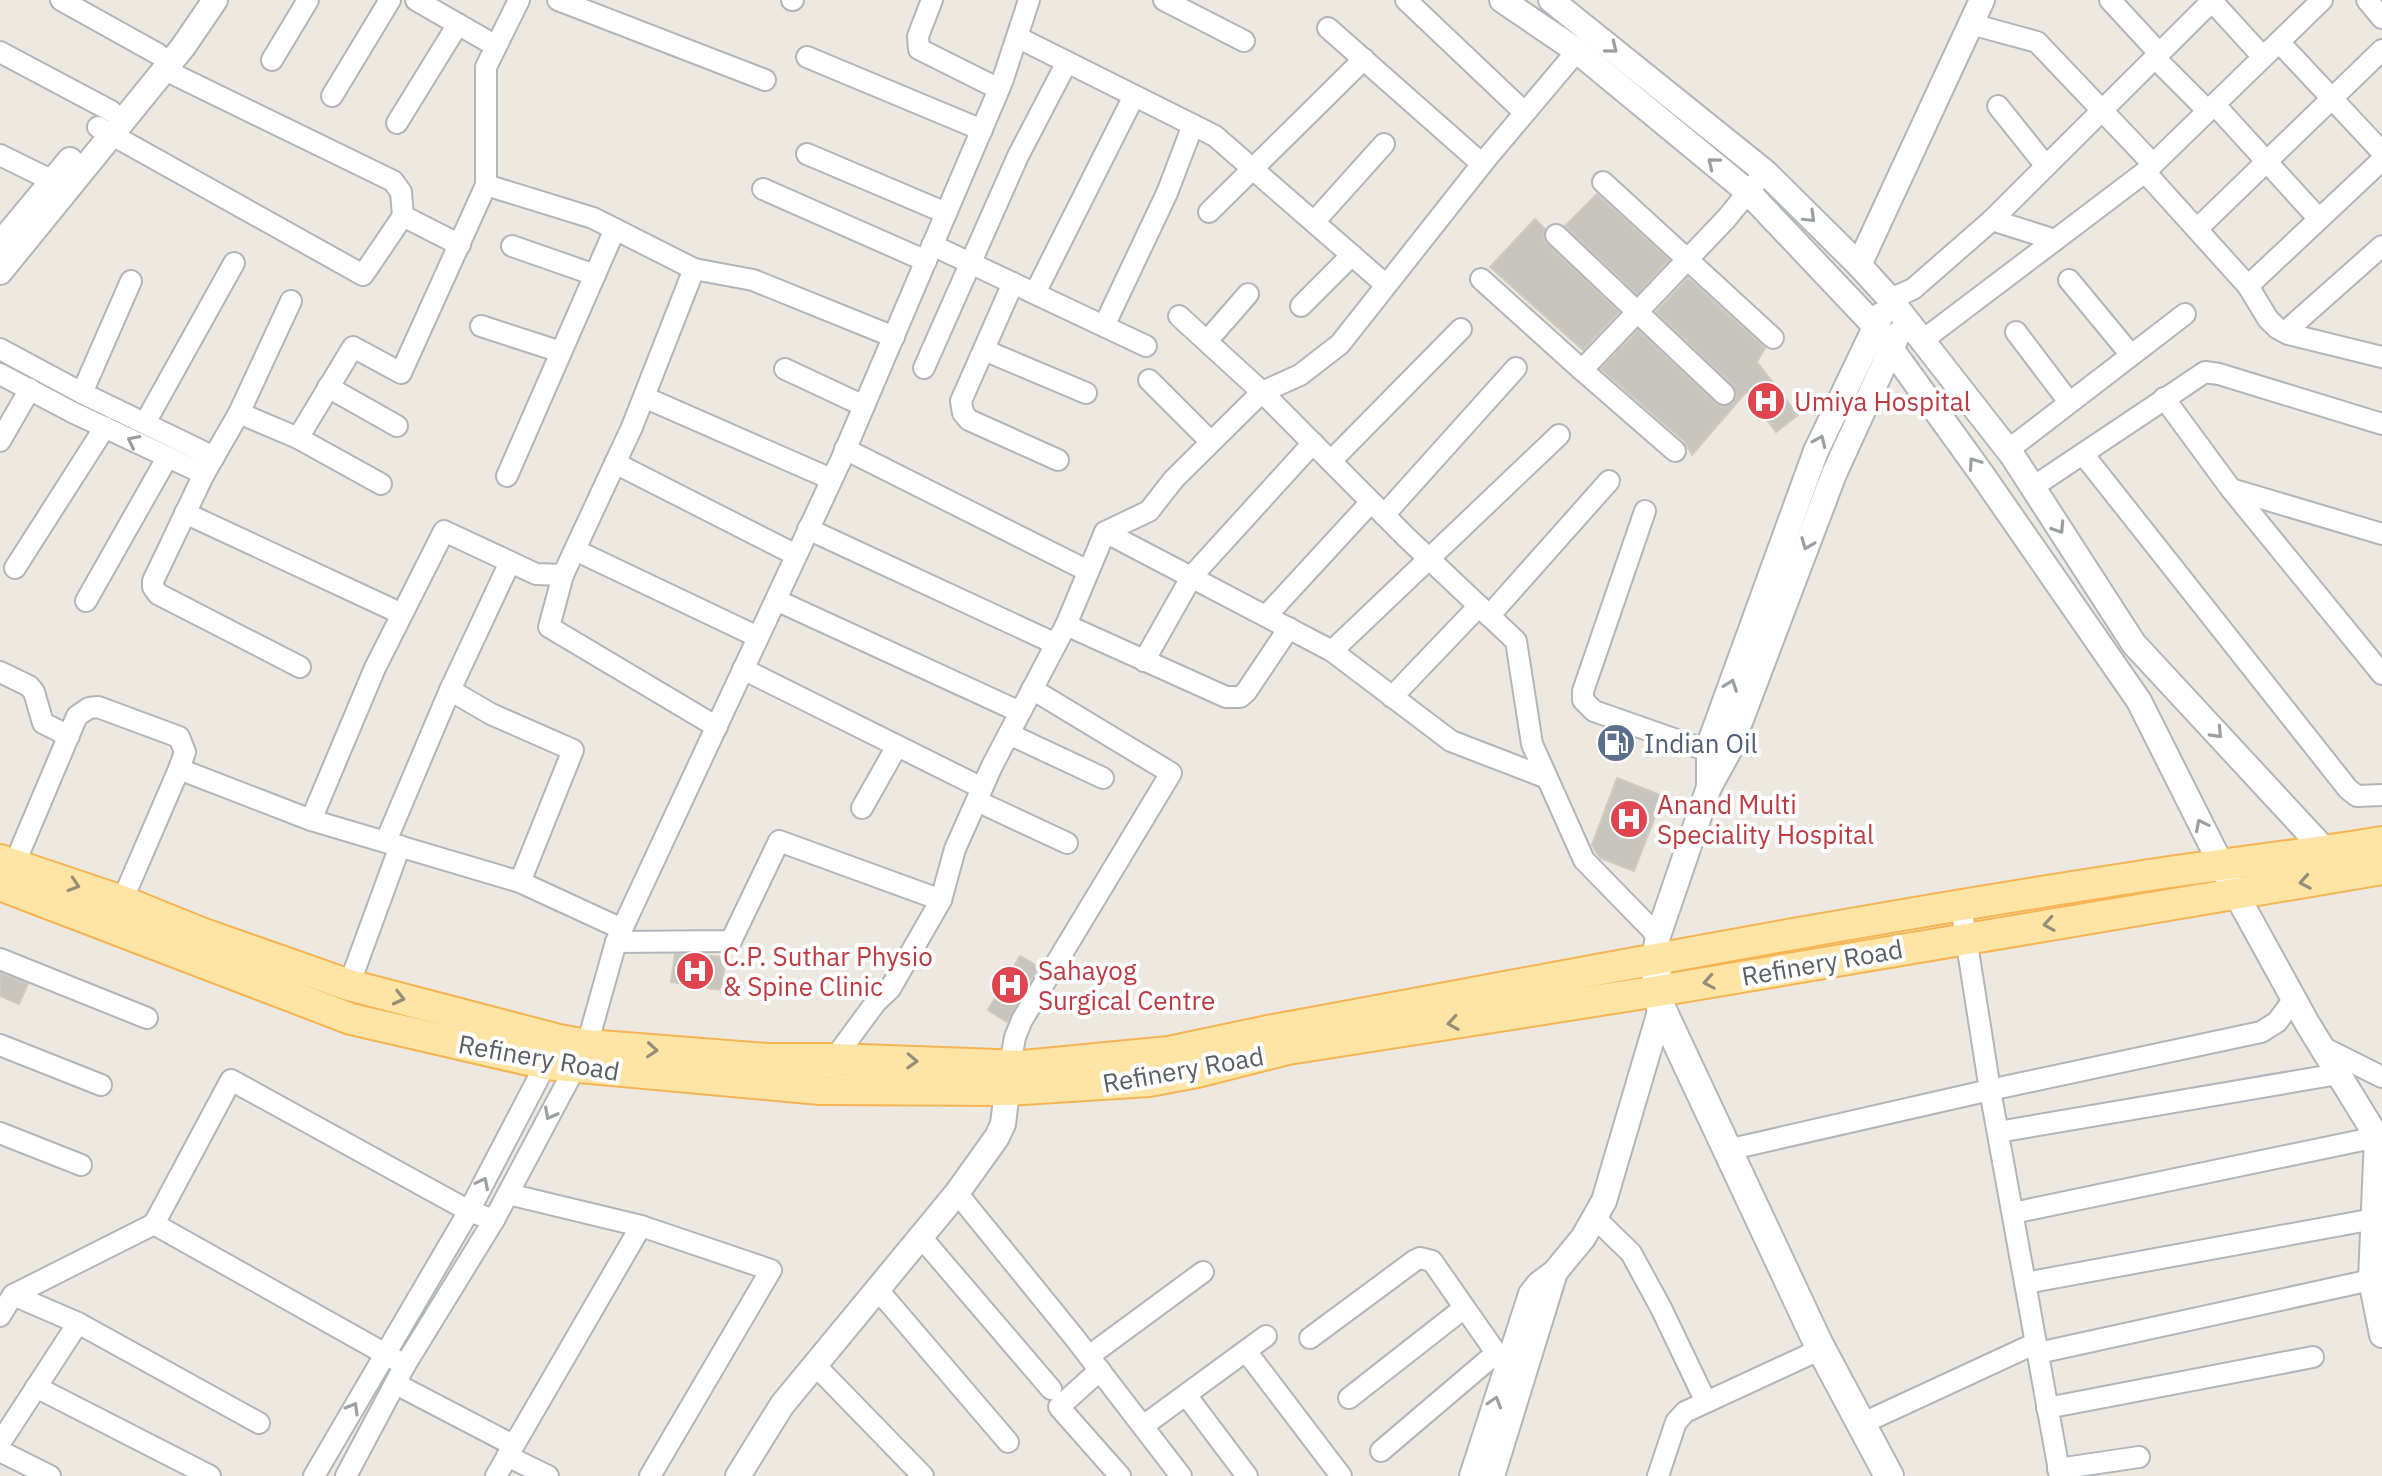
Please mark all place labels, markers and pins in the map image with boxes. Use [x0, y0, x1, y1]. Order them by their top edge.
hospital icon: Umiya Hospital [1745, 380, 1787, 422]
place label: Umiya Hospital [1794, 384, 1971, 418]
fuel station icon: Indian Oil [1595, 722, 1637, 764]
place label: Indian Oil [1644, 726, 1758, 760]
place label: Anand Multi Speciality Hospital [1657, 787, 1874, 851]
hospital icon: Anand Multi Speciality Hospital [1608, 798, 1650, 840]
place label: C.P. Suthar Physio & Spine Clinic [723, 939, 933, 1003]
hospital icon: C.P. Suthar Physio & Spine Clinic [674, 950, 716, 992]
place label: Sahayog Surgical Centre [1038, 953, 1215, 1017]
hospital icon: Sahayog Surgical Centre [989, 964, 1031, 1006]

